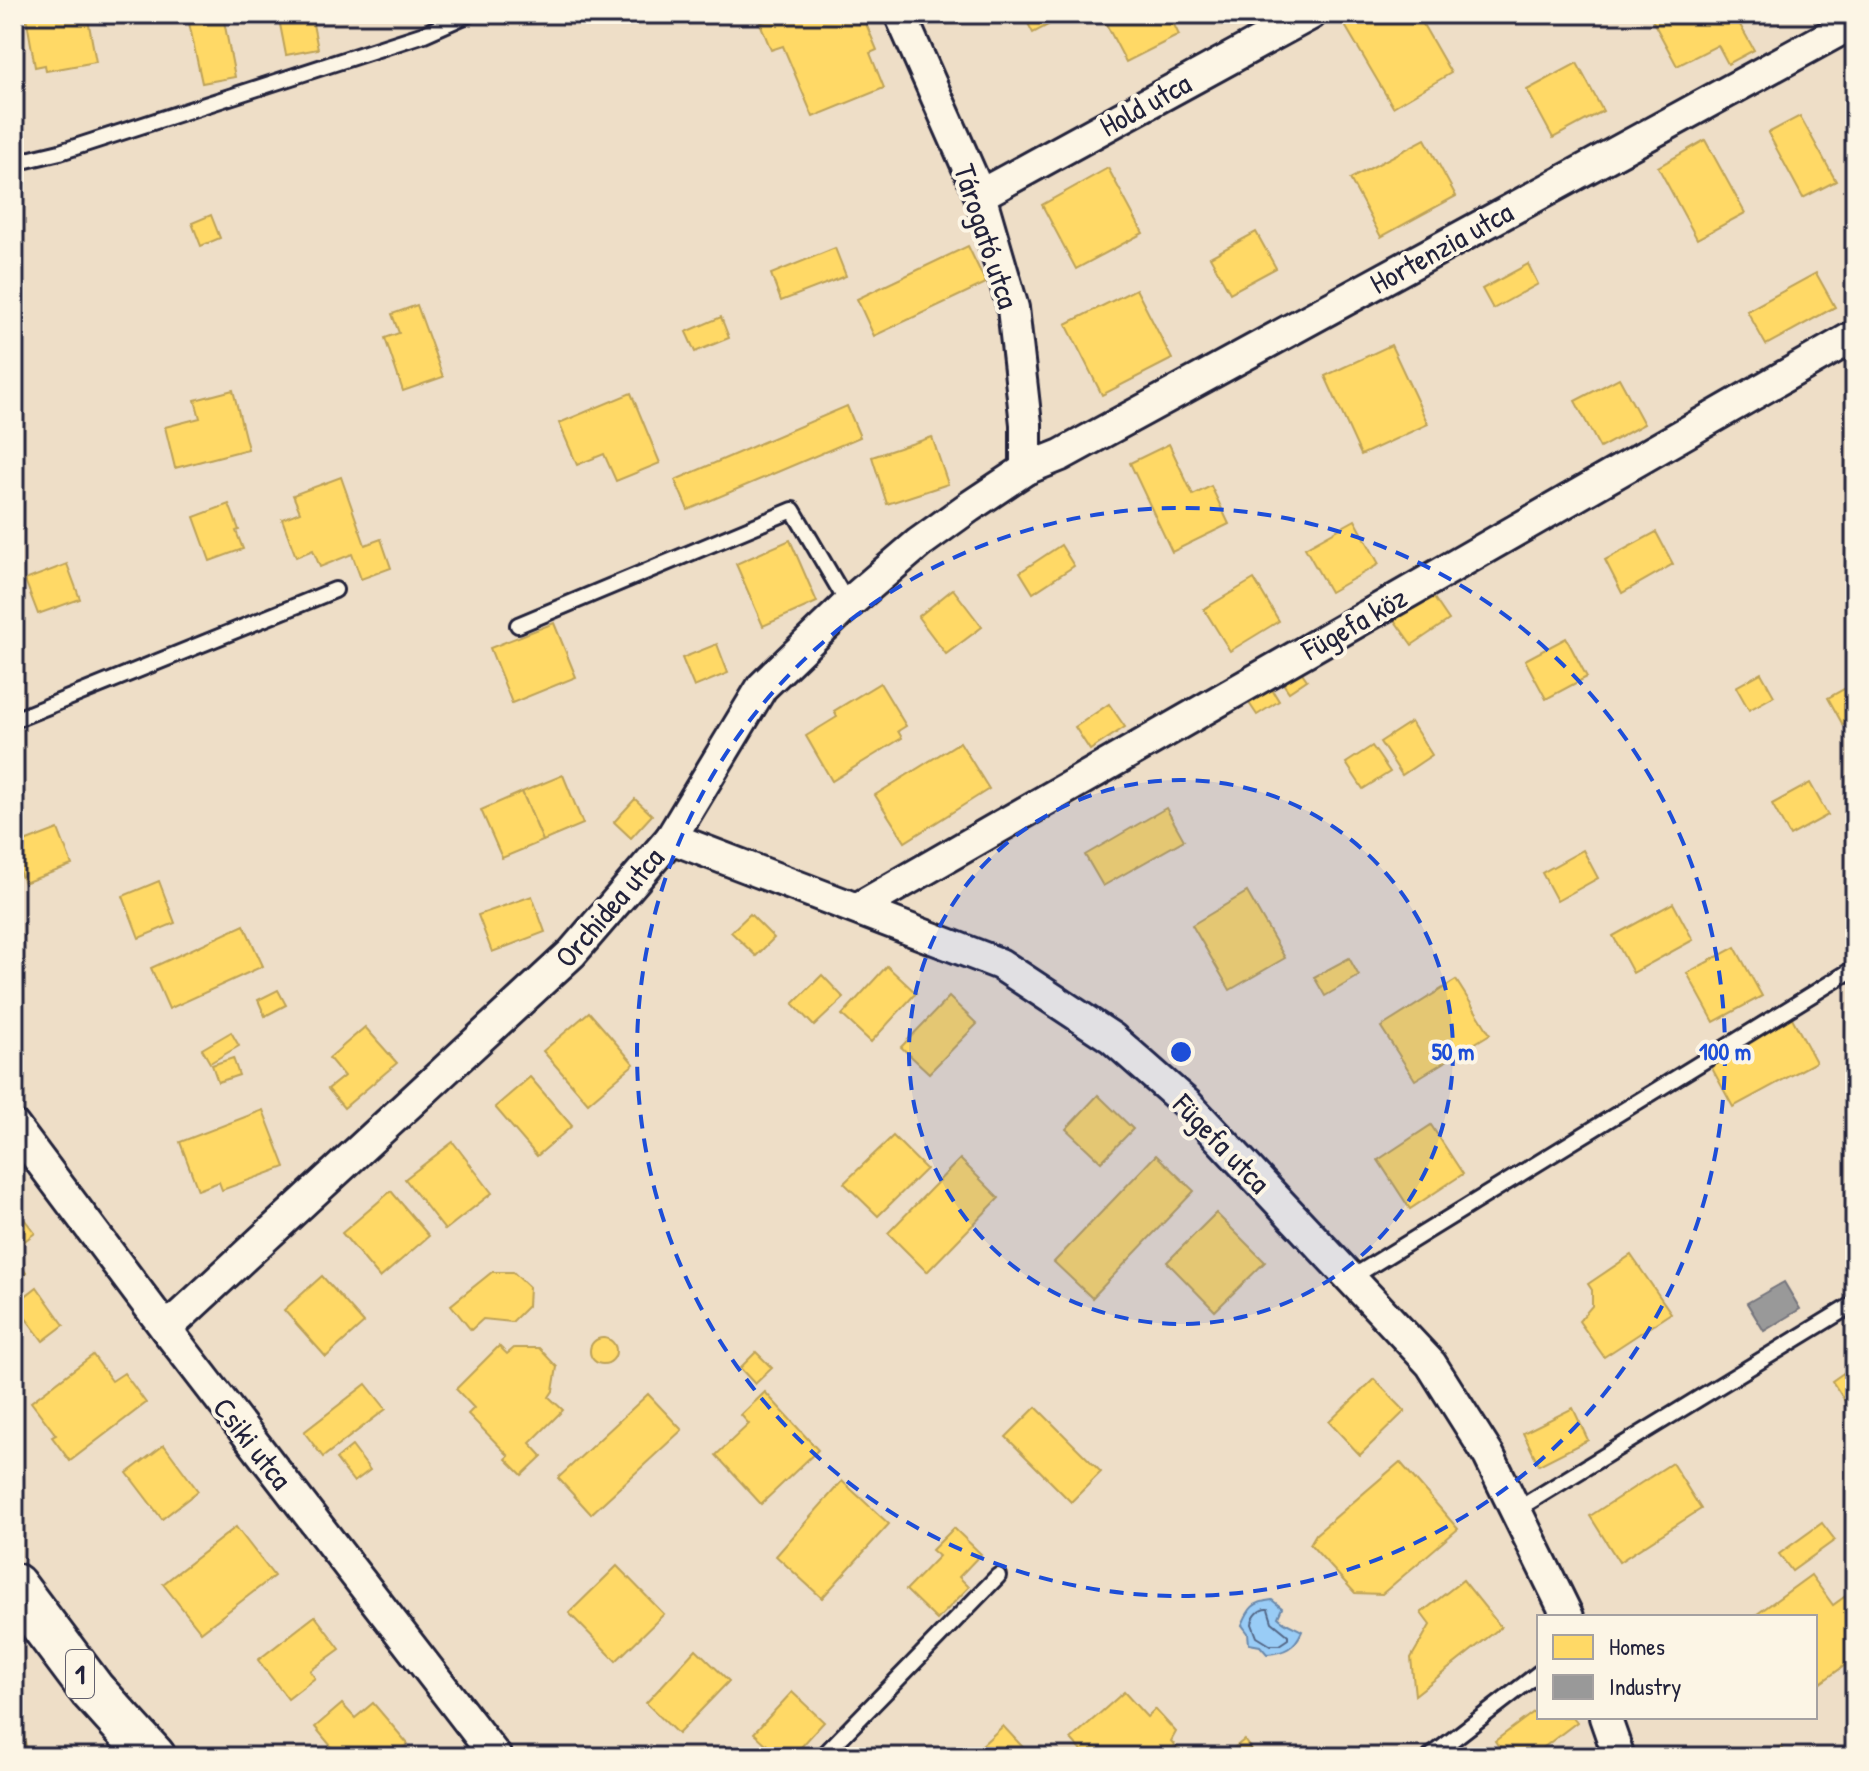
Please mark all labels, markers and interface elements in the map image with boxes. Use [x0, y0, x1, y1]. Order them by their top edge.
street label: Hold utca [1092, 63, 1198, 145]
street label: Tárogató utca [945, 159, 1029, 314]
street label: Hortenzia utca [1362, 191, 1520, 303]
street label: Fügefa köz [1293, 577, 1414, 670]
street label: Orchidea utca [546, 838, 673, 976]
text: 50 m [1432, 1035, 1474, 1067]
text: 100 m [1699, 1035, 1751, 1067]
centre of rings [1167, 1038, 1195, 1066]
street label: Fügefa utca [1164, 1084, 1280, 1202]
street label: Csiki utca [204, 1389, 302, 1497]
legend [1537, 1615, 1817, 1719]
text: Homes [1609, 1630, 1665, 1662]
road number: 1 [66, 1650, 94, 1698]
text: Industry [1609, 1670, 1681, 1702]

